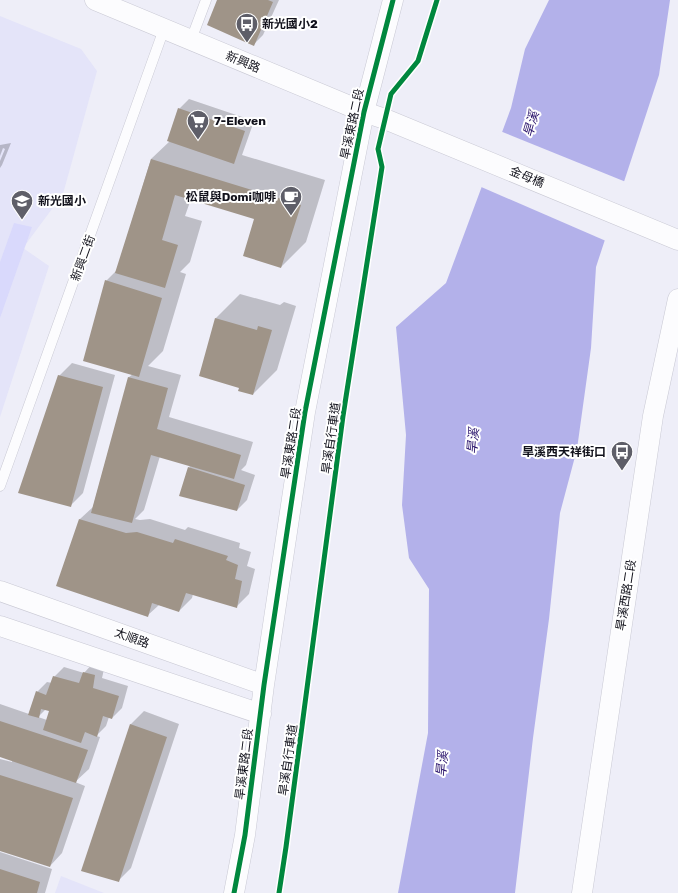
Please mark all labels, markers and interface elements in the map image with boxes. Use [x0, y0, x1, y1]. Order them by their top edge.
bus stop icon: 新光國小2 [234, 11, 260, 44]
place label: 新光國小2 [262, 17, 318, 31]
street label: 新興路 [224, 49, 262, 75]
street label: 旱溪東路二段 [338, 87, 366, 161]
supermarket icon: 7-Eleven [185, 108, 211, 141]
water label: 旱溪 [520, 108, 542, 139]
place label: 7-Eleven [214, 114, 266, 128]
street label: 金母橋 [508, 164, 546, 190]
cafe icon: 松鼠與Domi咖啡 [278, 184, 304, 217]
school or university icon: 新光國小 [9, 188, 35, 221]
place label: 松鼠與Domi咖啡 [186, 190, 276, 204]
place label: 新光國小 [38, 194, 86, 208]
street label: 新興二街 [68, 233, 98, 283]
street label: 旱溪自行車道 [319, 401, 343, 475]
street label: 旱溪東路二段 [278, 406, 304, 480]
water label: 旱溪 [464, 425, 482, 455]
bus stop icon: 旱溪西天祥街口 [609, 439, 635, 472]
place label: 旱溪西天祥街口 [522, 445, 606, 459]
street label: 旱溪西路二段 [613, 558, 639, 632]
street label: 太順路 [113, 625, 151, 651]
street label: 旱溪自行車道 [276, 723, 300, 797]
street label: 旱溪東路二段 [233, 727, 255, 801]
water label: 旱溪 [433, 748, 451, 778]

